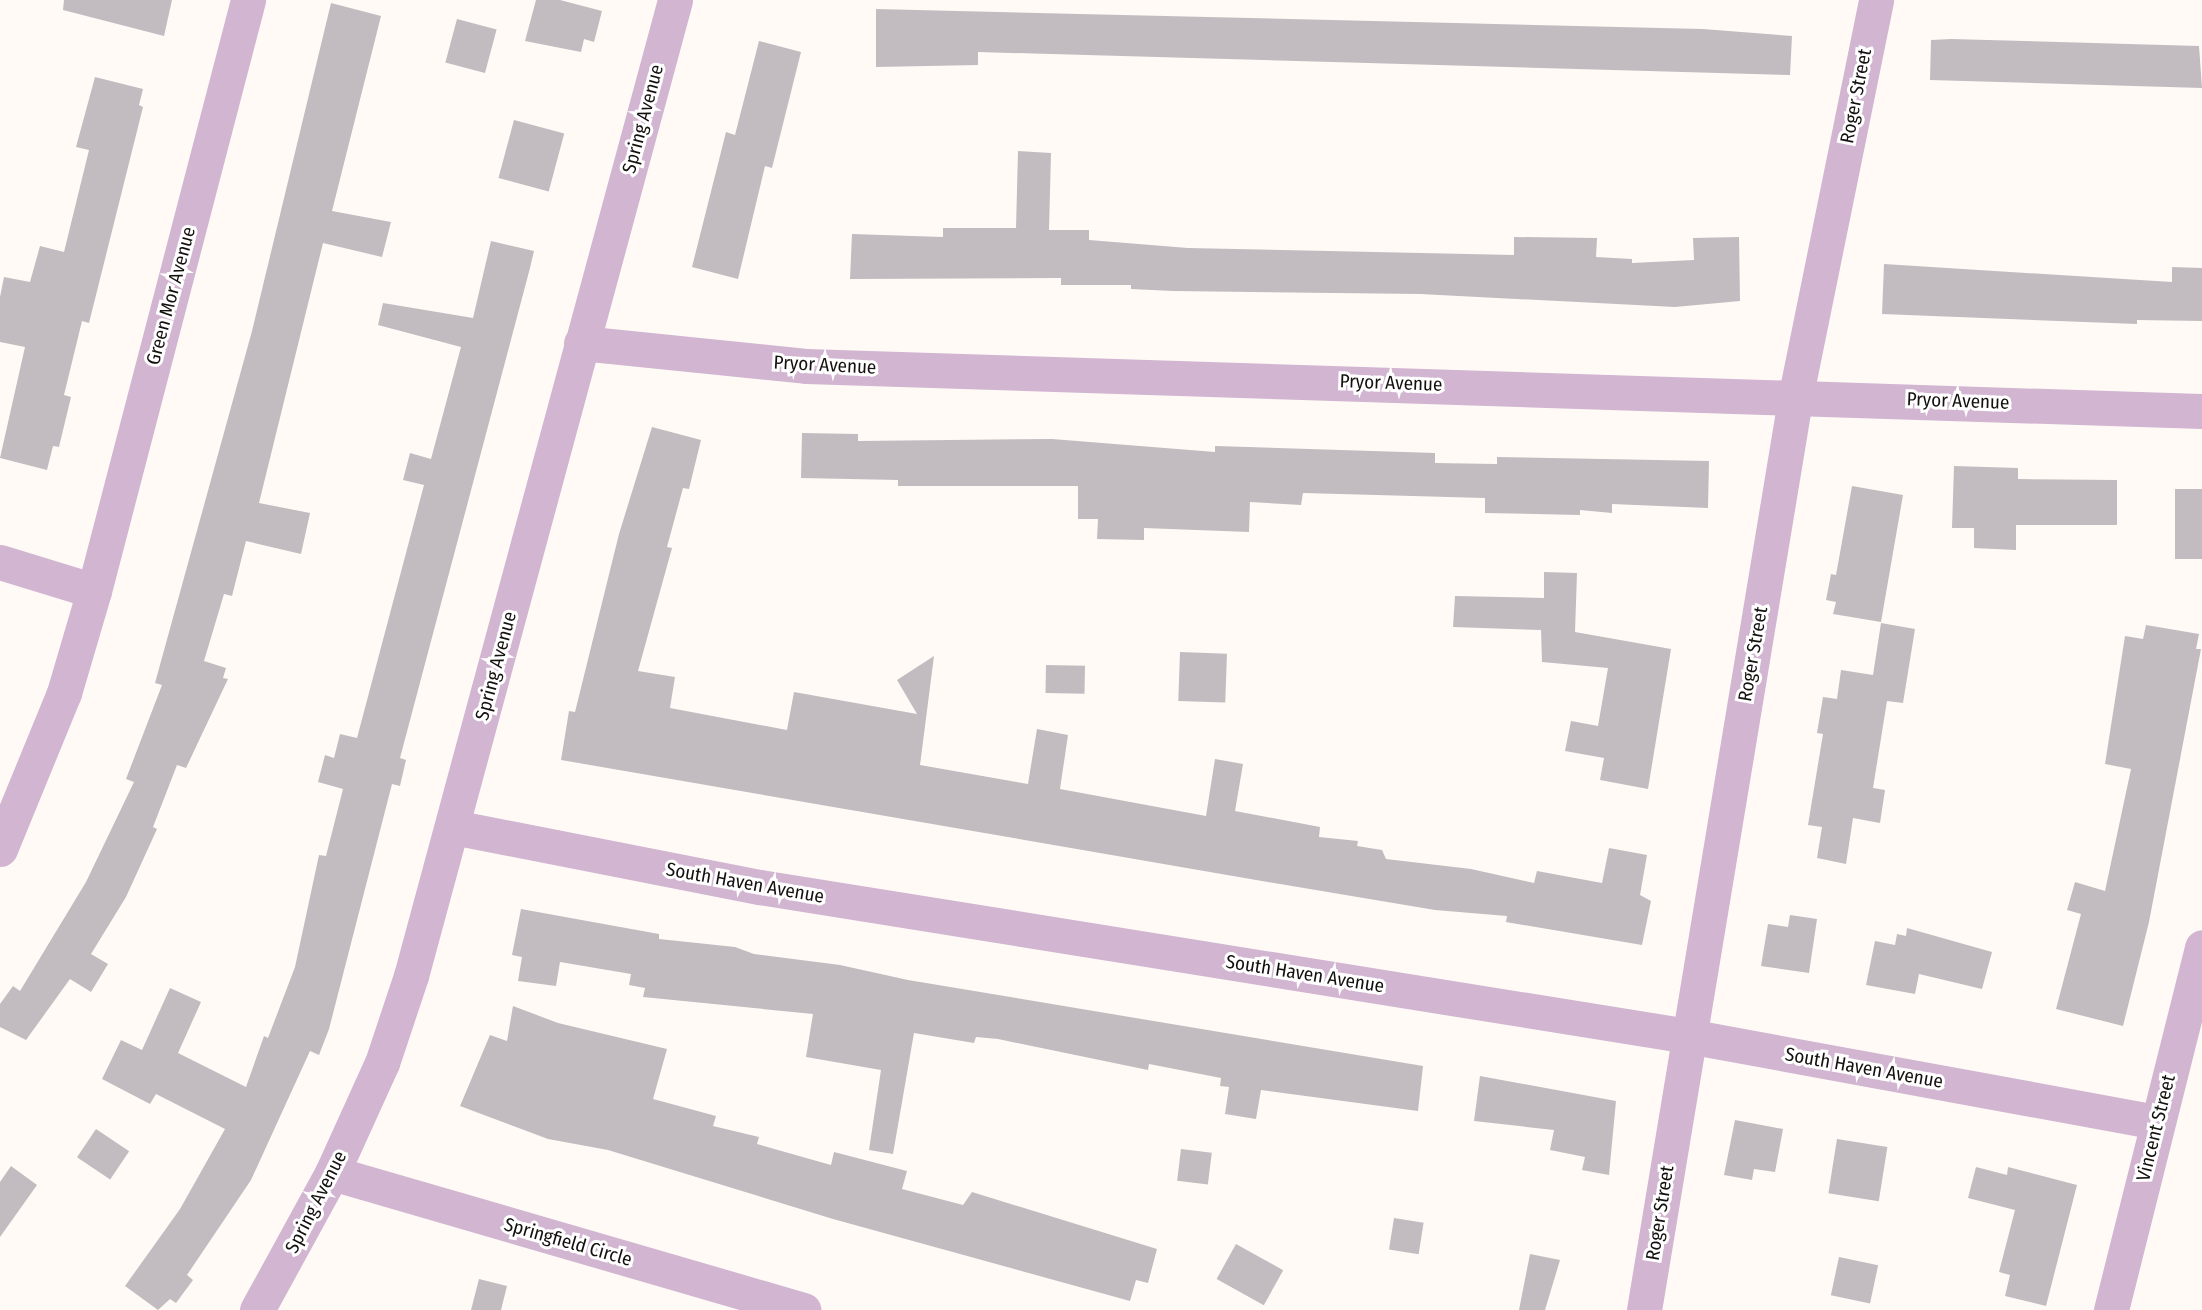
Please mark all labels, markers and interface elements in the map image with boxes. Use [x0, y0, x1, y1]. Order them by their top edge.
street label: Roger Street [1836, 47, 1876, 145]
street label: Spring Avenue [618, 62, 668, 176]
street label: Green Mor Avenue [142, 225, 200, 367]
street label: Pryor Avenue [773, 351, 877, 379]
street label: Pryor Avenue [1339, 370, 1443, 396]
street label: Pryor Avenue [1906, 388, 2010, 414]
street label: Roger Street [1733, 605, 1773, 703]
street label: Spring Avenue [471, 609, 521, 723]
street label: South Haven Avenue [664, 858, 826, 908]
street label: South Haven Avenue [1224, 950, 1386, 998]
street label: South Haven Avenue [1783, 1043, 1945, 1093]
street label: Vincent Street [2132, 1072, 2180, 1184]
street label: Spring Avenue [281, 1147, 351, 1257]
street label: Roger Street [1641, 1164, 1679, 1262]
street label: Springfield Circle [502, 1213, 634, 1271]

